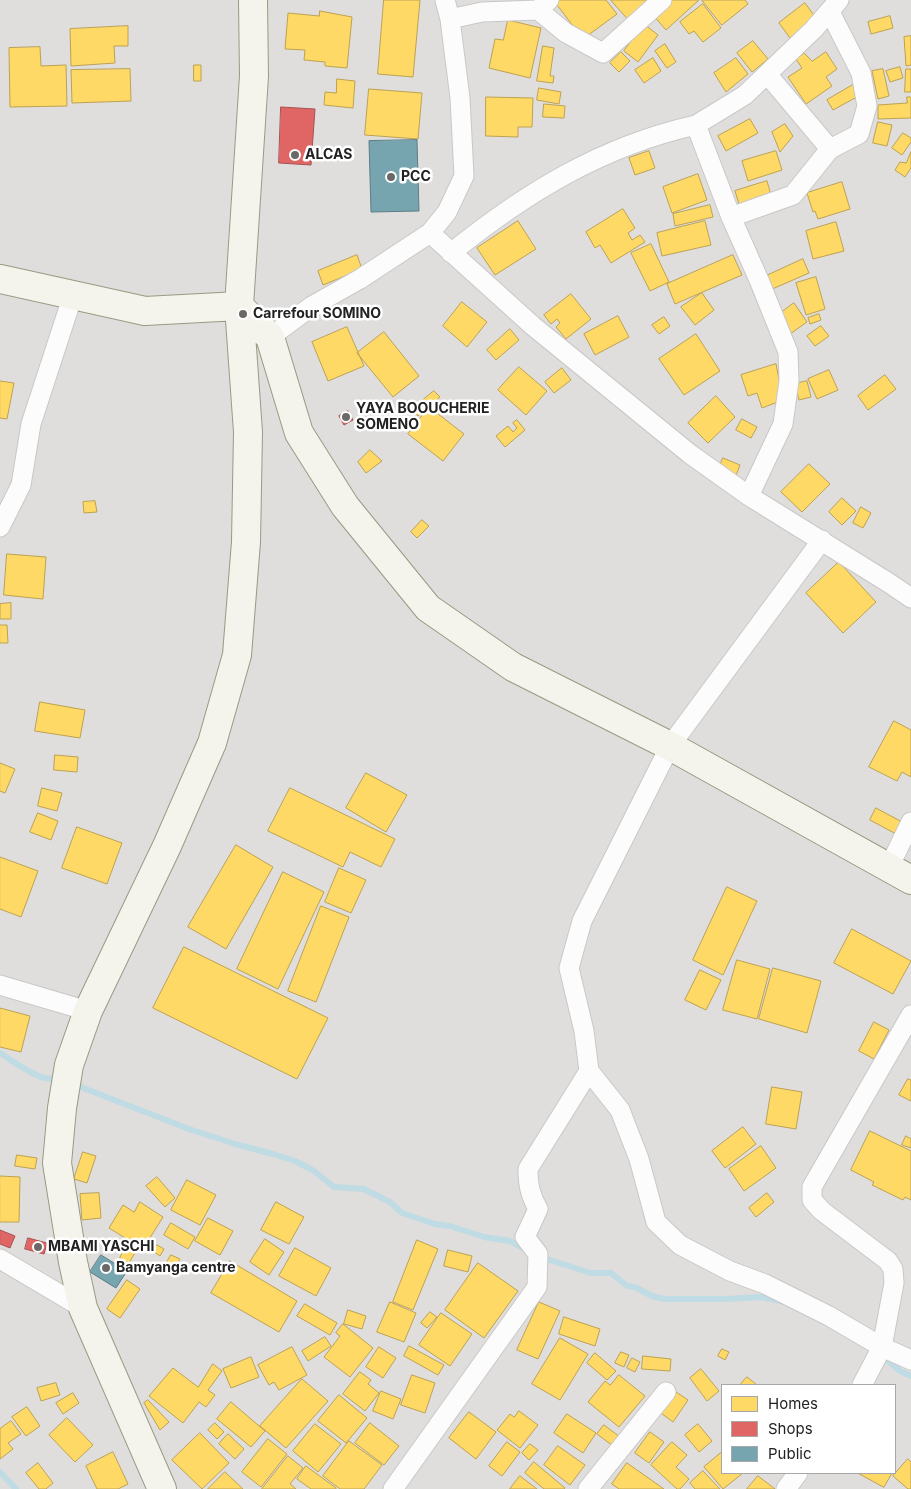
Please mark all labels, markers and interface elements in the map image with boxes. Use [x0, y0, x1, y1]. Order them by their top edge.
place label: ALCAS [305, 147, 352, 163]
marker: ALCAS [289, 149, 301, 161]
place label: PCC [401, 169, 431, 185]
marker: PCC [385, 171, 397, 183]
place label: Carrefour SOMINO [253, 306, 381, 322]
marker: Carrefour SOMINO [237, 308, 249, 320]
place label: YAYA BOOUCHERIE SOMENO [356, 401, 489, 434]
marker: YAYA BOOUCHERIE SOMENO [340, 411, 352, 423]
place label: MBAMI YASCHI [48, 1239, 154, 1255]
marker: MBAMI YASCHI [32, 1241, 44, 1253]
place label: Bamyanga centre [116, 1260, 235, 1276]
marker: Bamyanga centre [100, 1262, 112, 1274]
legend [721, 1384, 896, 1474]
text: Homes [768, 1394, 818, 1413]
text: Shops [768, 1419, 813, 1438]
text: Public [768, 1444, 811, 1463]

